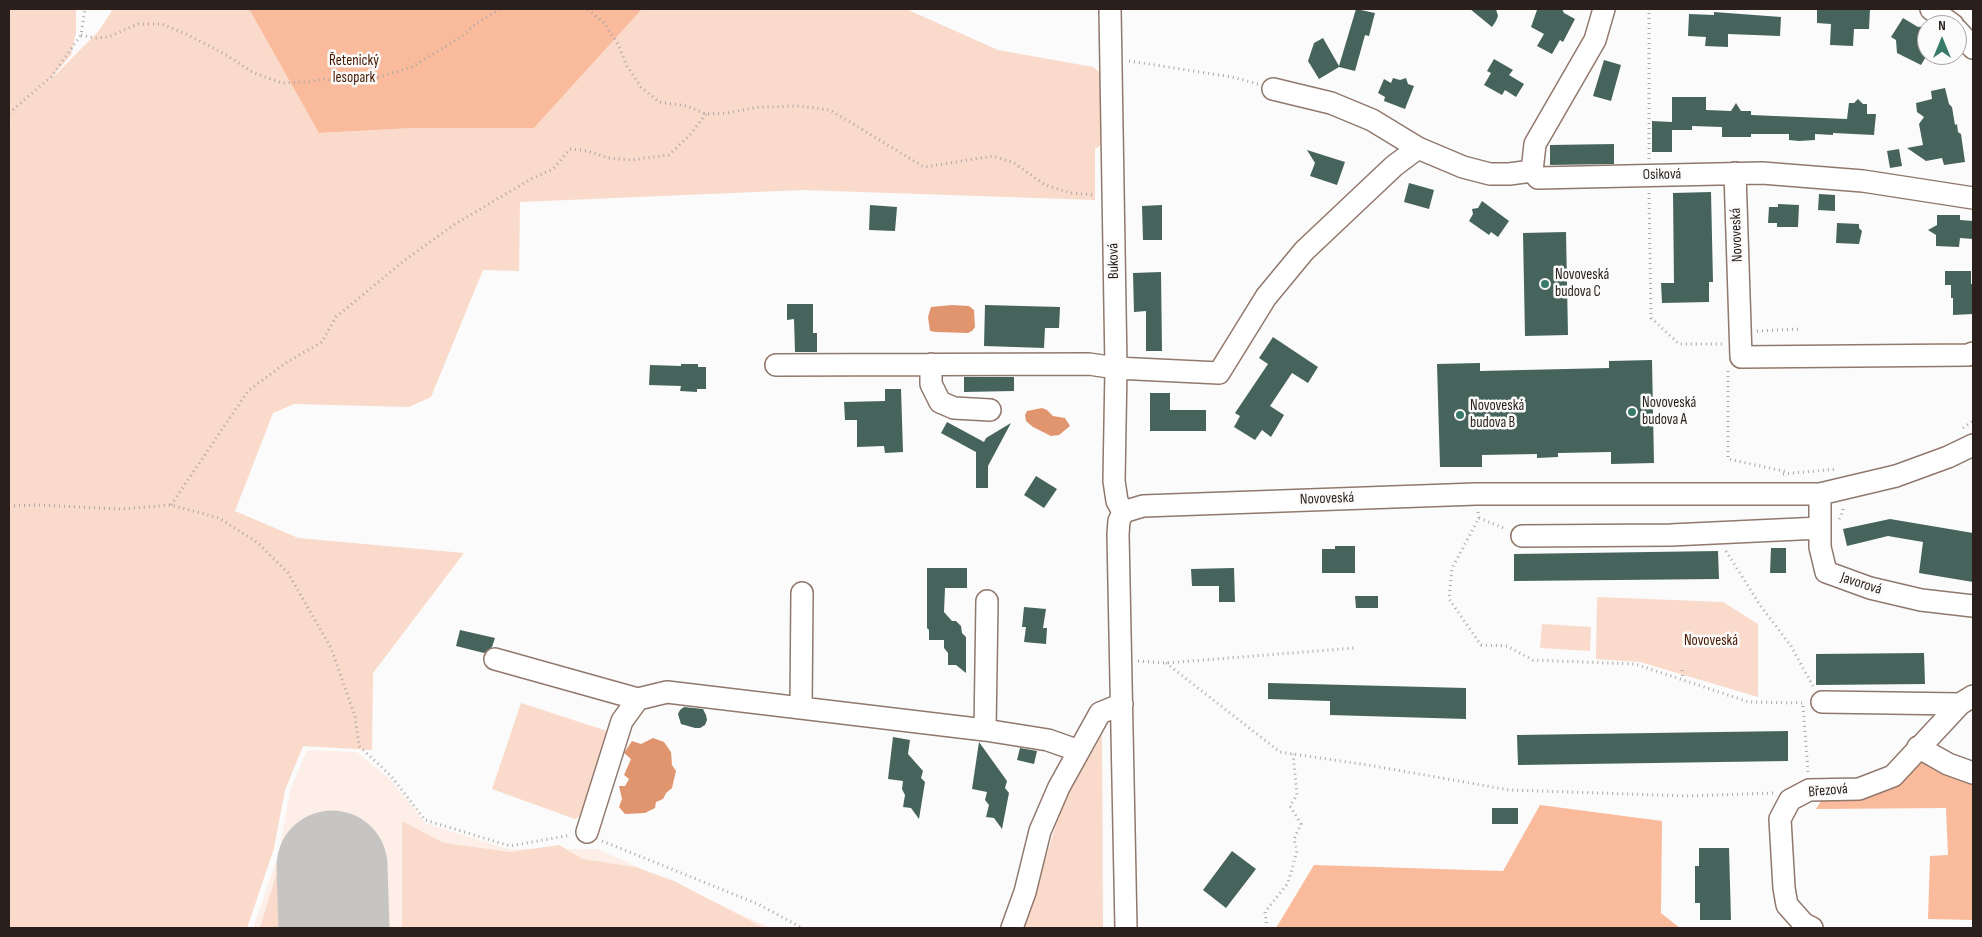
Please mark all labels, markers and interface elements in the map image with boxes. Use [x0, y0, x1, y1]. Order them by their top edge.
north arrow [1917, 15, 1967, 65]
text: N [1938, 17, 1946, 34]
park label: Řetenický lesopark [329, 52, 379, 87]
street label: Osiková [1643, 166, 1681, 184]
street label: Novoveská [1727, 208, 1747, 262]
street label: Buková [1105, 243, 1123, 279]
place label: Novoveská budova C [1555, 266, 1609, 301]
marker: Novoveská budova C [1539, 278, 1551, 290]
place label: Novoveská budova A [1642, 394, 1696, 429]
place label: Novoveská budova B [1470, 397, 1524, 432]
marker: Novoveská budova A [1626, 406, 1638, 418]
marker: Novoveská budova B [1454, 409, 1466, 421]
street label: Novoveská [1300, 489, 1354, 509]
street label: Javorová [1838, 569, 1884, 599]
park label: Novoveská [1684, 632, 1738, 650]
street label: Březová [1808, 780, 1848, 802]

